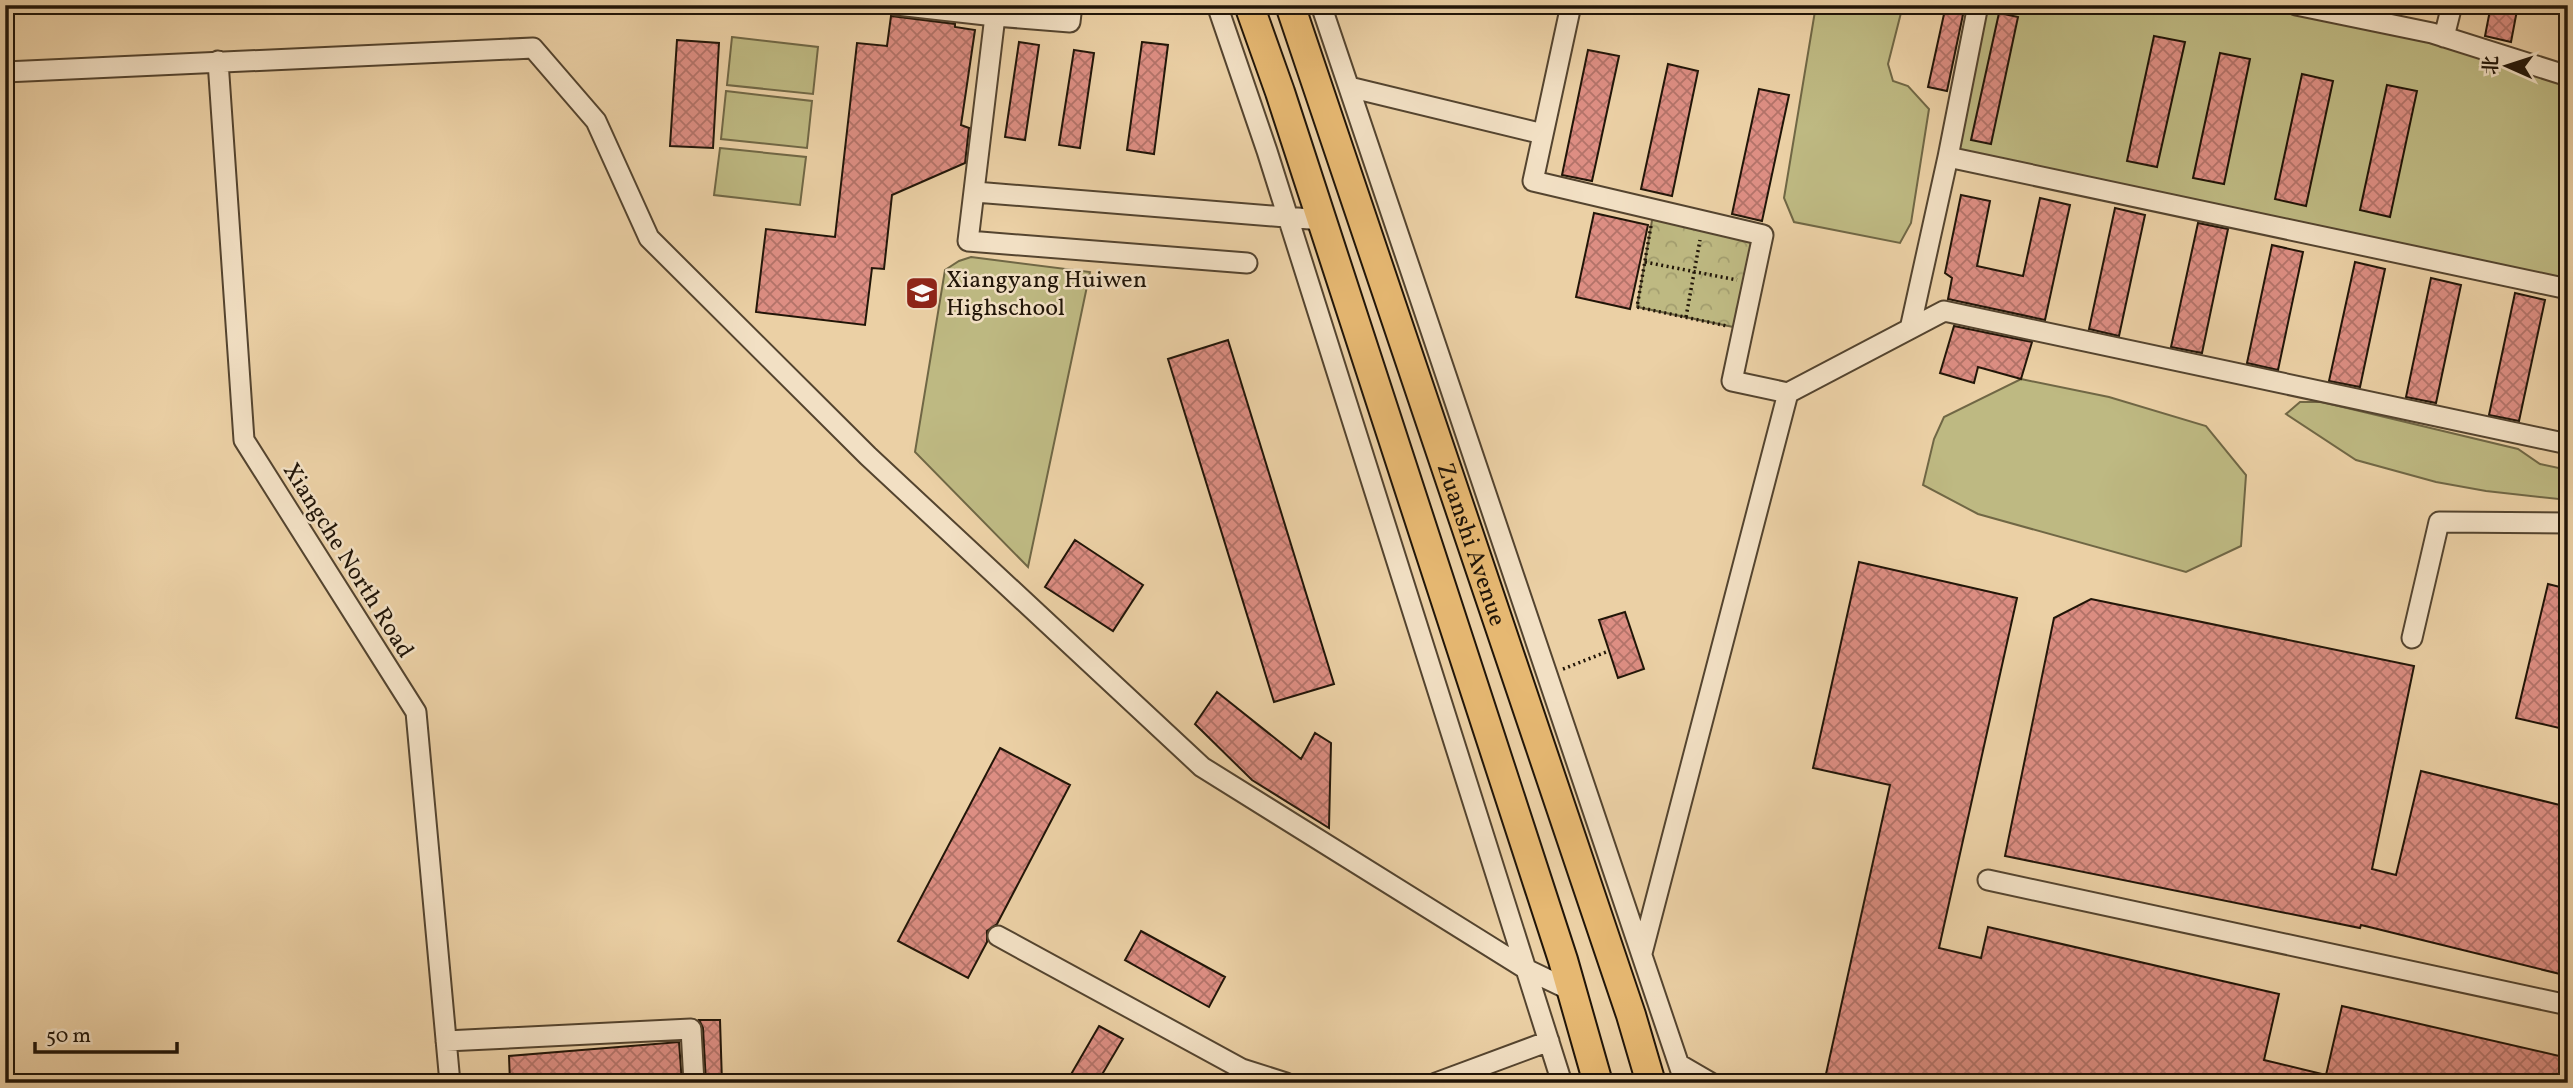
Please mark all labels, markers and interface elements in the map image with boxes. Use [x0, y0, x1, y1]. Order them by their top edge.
north arrow [2472, 32, 2542, 102]
text: 北 [2479, 55, 2506, 75]
place label: Xiangyang Huiwen Highschool [946, 264, 1147, 326]
school or university icon: Xiangyang Huiwen Highschool [903, 274, 941, 312]
street label: Xiangche North Road [273, 457, 421, 665]
street label: Zuanshi Avenue [1427, 459, 1513, 631]
scale bar [35, 1011, 177, 1055]
text: 50 m [46, 1022, 91, 1051]

